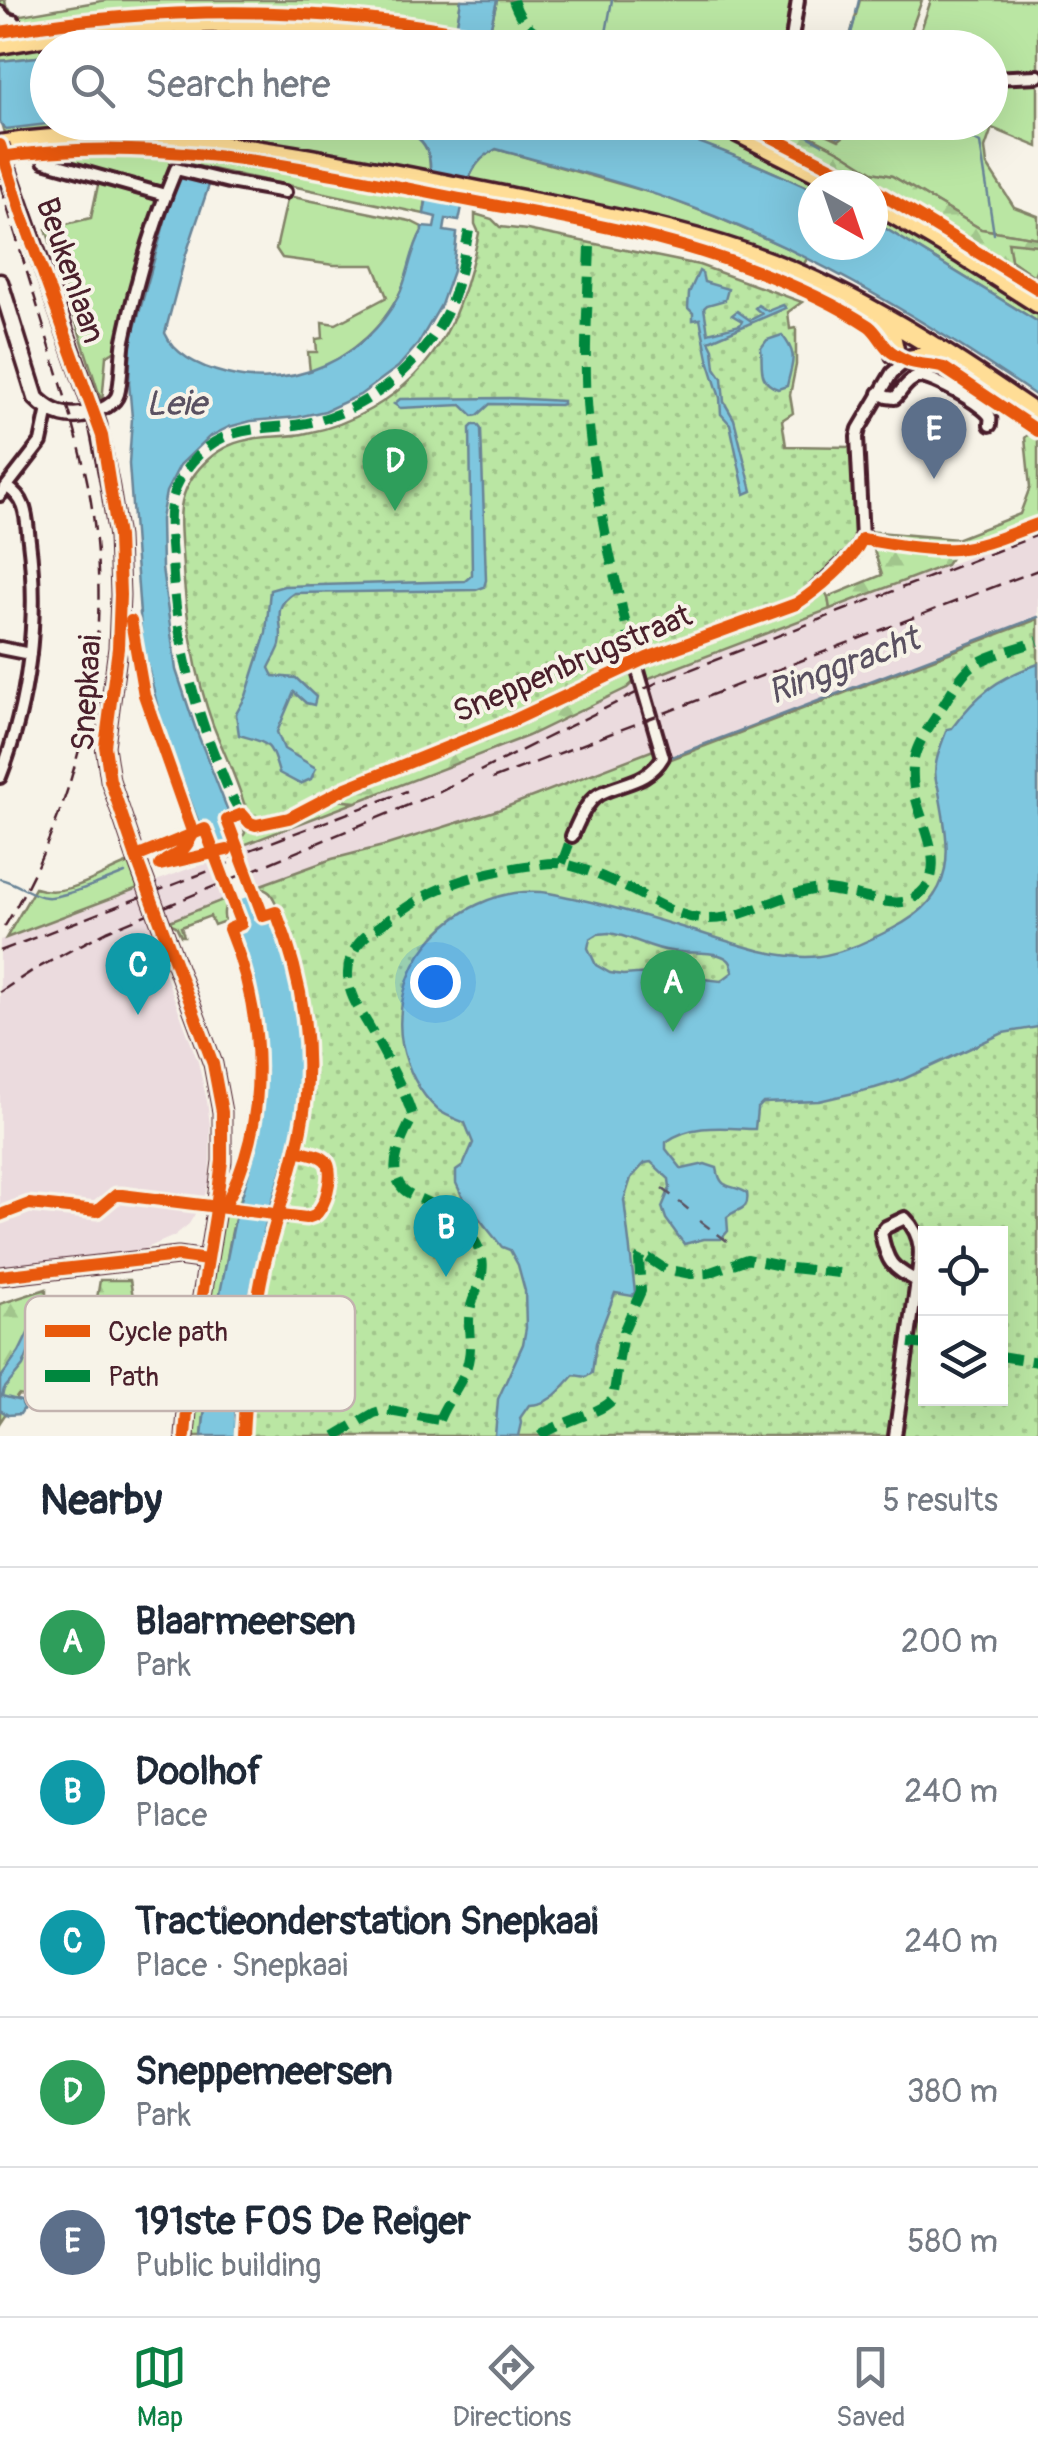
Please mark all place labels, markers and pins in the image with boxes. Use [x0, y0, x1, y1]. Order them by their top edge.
pin: E [902, 396, 966, 479]
pin: D [362, 428, 428, 511]
pin: C [106, 932, 170, 1015]
pin: A [640, 950, 706, 1032]
pin: B [414, 1194, 478, 1277]

